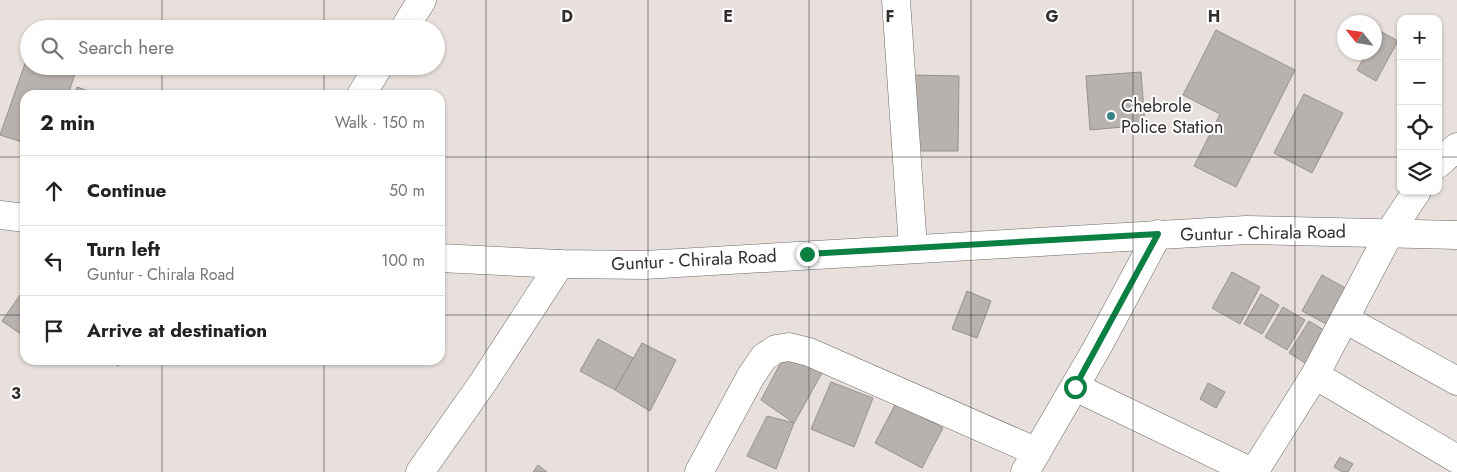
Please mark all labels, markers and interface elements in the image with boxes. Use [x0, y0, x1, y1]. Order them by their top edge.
text: D [561, 5, 573, 28]
text: E [723, 5, 733, 28]
text: F [886, 5, 894, 28]
text: G [1045, 5, 1059, 28]
text: H [1208, 5, 1220, 28]
north arrow [1337, 15, 1382, 60]
map controls [1397, 15, 1442, 195]
button: + [1397, 15, 1442, 60]
search box [20, 20, 445, 75]
icon: search [38, 34, 66, 62]
text: Search here [78, 34, 174, 61]
button: − [1397, 60, 1442, 105]
place label: Chebrole Police Station [1121, 93, 1223, 140]
button: locate [1397, 105, 1442, 150]
text: 2 min [40, 108, 95, 138]
marker: Chebrole Police Station [1105, 110, 1117, 122]
text: Walk · 150 m [335, 111, 425, 134]
button: layers [1397, 150, 1442, 195]
icon: ahead [40, 177, 68, 205]
text: Continue [87, 177, 166, 204]
text: 50 m [389, 179, 425, 202]
street label: Guntur - Chirala Road [1180, 219, 1346, 247]
text: Turn left [87, 236, 160, 263]
street label: Guntur - Chirala Road [611, 243, 777, 277]
route end [796, 243, 819, 266]
icon: left [40, 247, 68, 275]
text: 100 m [381, 249, 425, 272]
text: Guntur - Chirala Road [87, 263, 234, 286]
icon: arrive [40, 317, 68, 345]
text: Arrive at destination [87, 317, 267, 344]
route start [1064, 376, 1087, 399]
text: 3 [11, 382, 21, 405]

